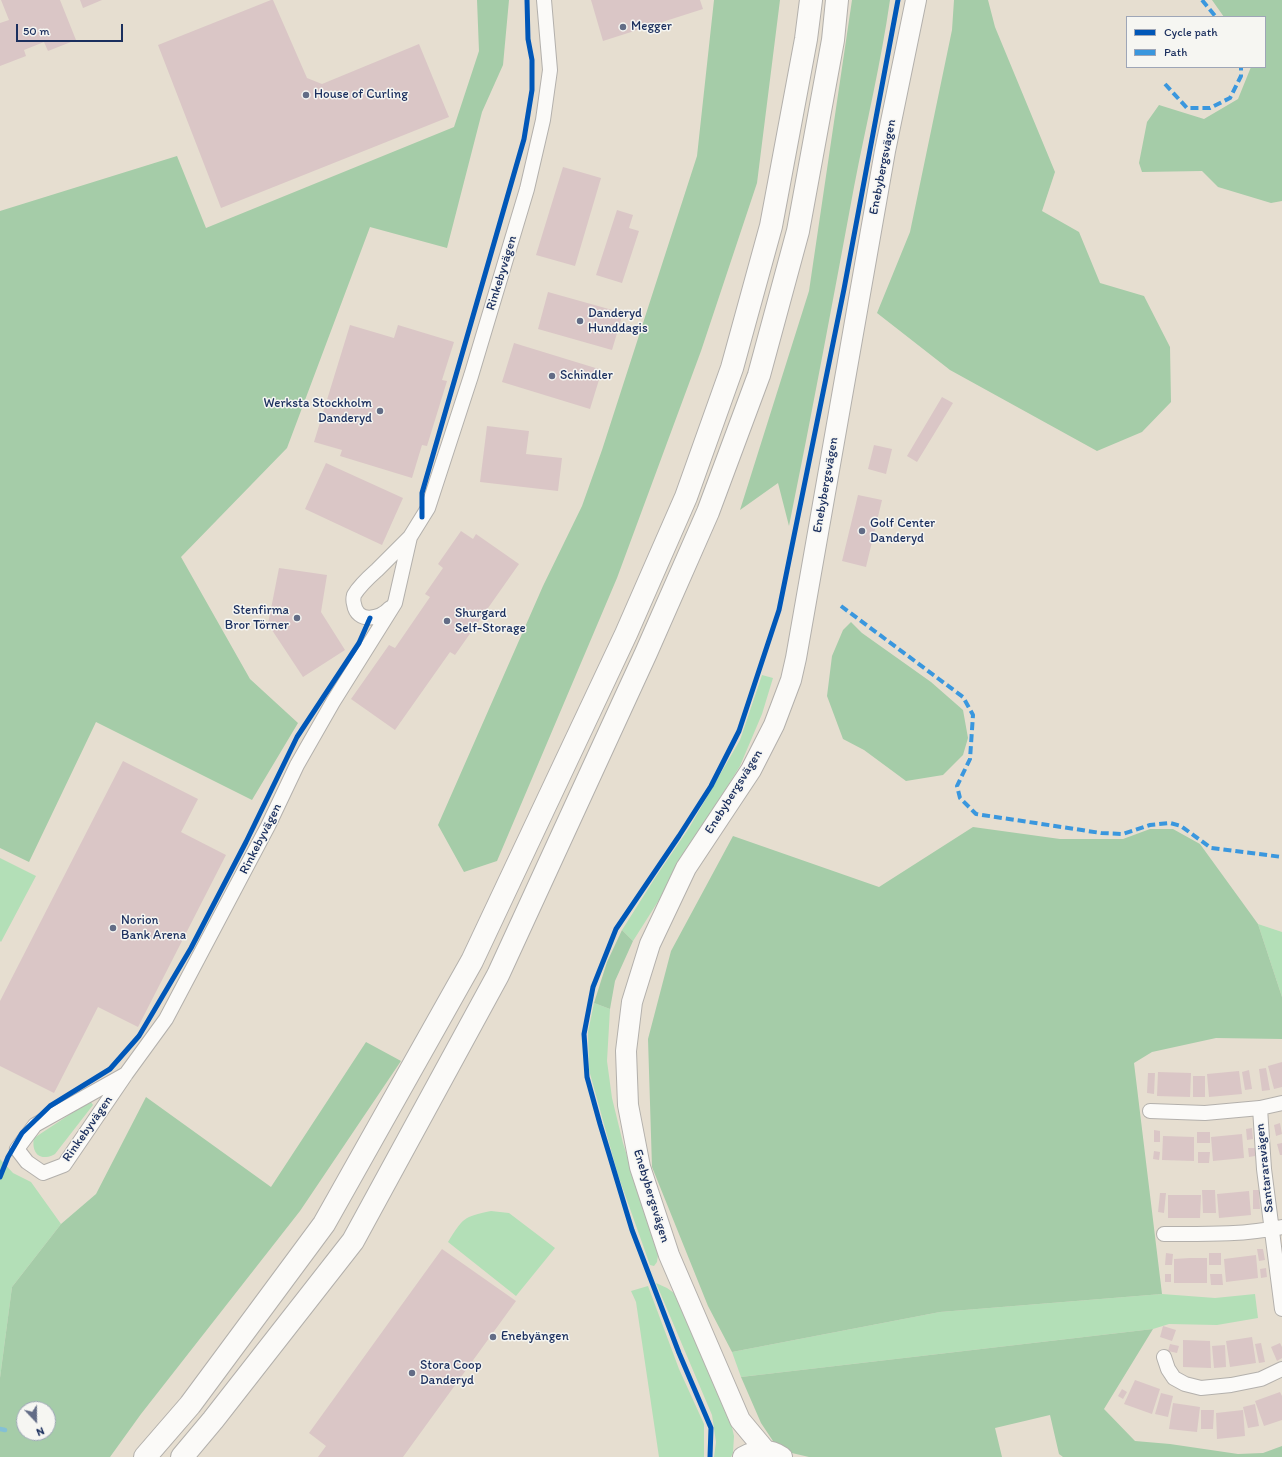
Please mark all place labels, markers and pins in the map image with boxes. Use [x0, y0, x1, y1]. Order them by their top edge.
place label: Megger [631, 19, 672, 35]
marker: Megger [618, 22, 628, 32]
place label: House of Curling [314, 87, 408, 103]
marker: House of Curling [301, 90, 311, 100]
place label: Danderyd Hunddagis [588, 306, 648, 337]
marker: Danderyd Hunddagis [575, 316, 585, 326]
place label: Schindler [560, 368, 613, 384]
marker: Schindler [547, 371, 557, 381]
place label: Werksta Stockholm Danderyd [264, 396, 372, 427]
marker: Werksta Stockholm Danderyd [375, 406, 385, 416]
place label: Golf Center Danderyd [870, 516, 935, 547]
marker: Golf Center Danderyd [857, 526, 867, 536]
place label: Stenfirma Bror Törner [225, 603, 289, 634]
place label: Shurgard Self-Storage [455, 606, 526, 637]
marker: Stenfirma Bror Törner [292, 613, 302, 623]
marker: Shurgard Self-Storage [442, 616, 452, 626]
place label: Norion Bank Arena [121, 913, 186, 944]
marker: Norion Bank Arena [108, 923, 118, 933]
place label: Enebyängen [501, 1329, 569, 1345]
marker: Enebyängen [488, 1332, 498, 1342]
place label: Stora Coop Danderyd [420, 1358, 482, 1389]
marker: Stora Coop Danderyd [407, 1368, 417, 1378]

